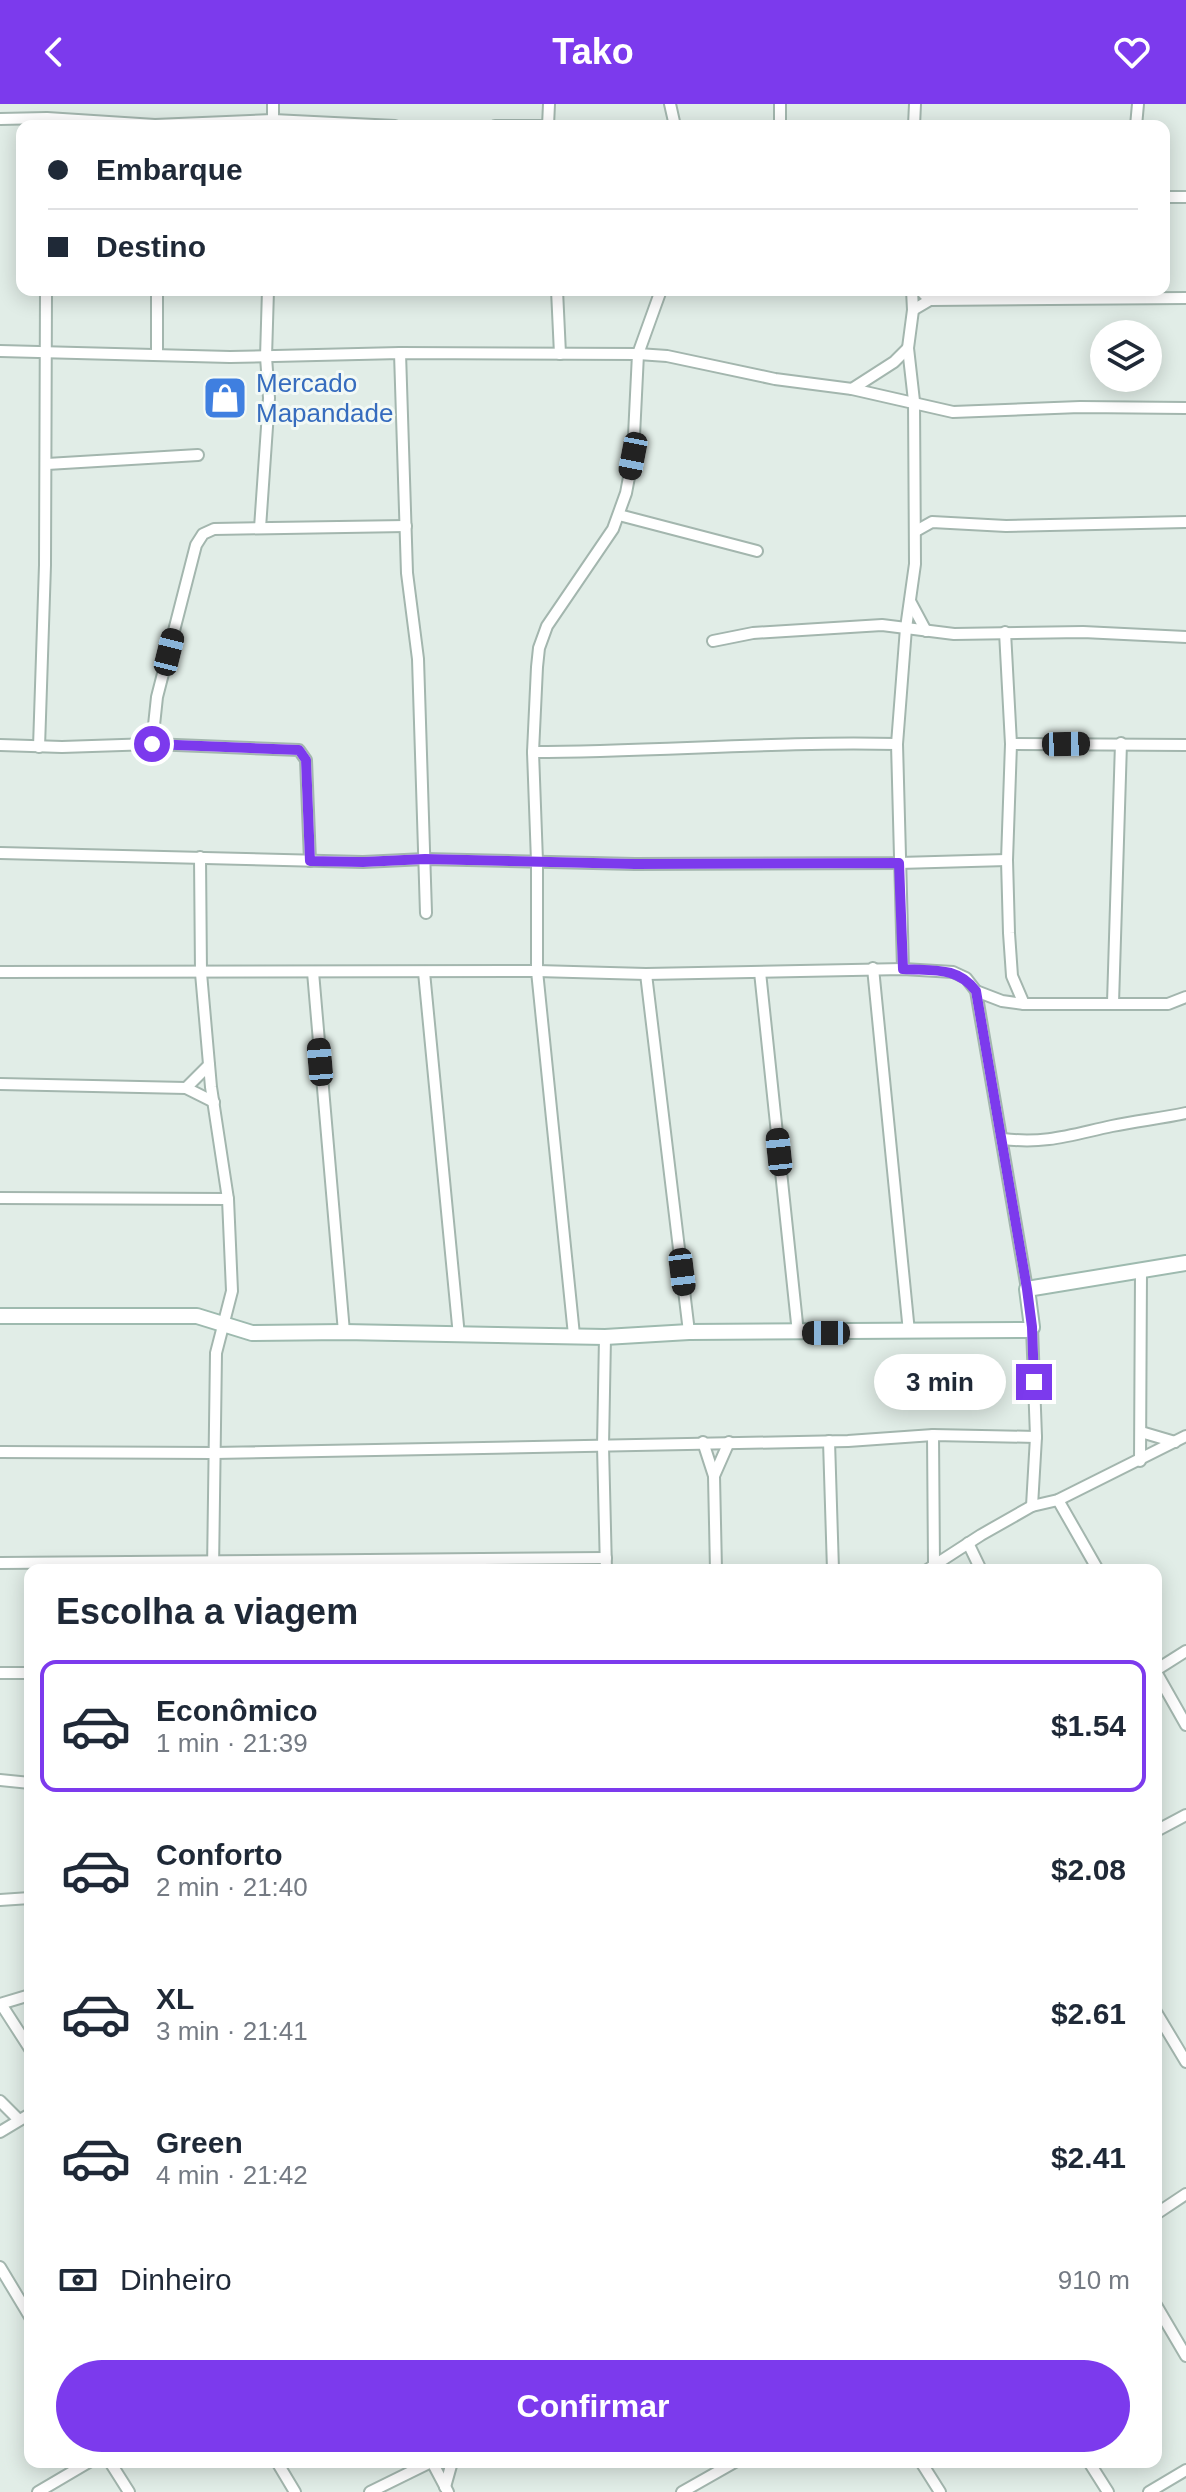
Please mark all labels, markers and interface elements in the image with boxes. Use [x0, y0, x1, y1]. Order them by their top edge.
icon: back [32, 30, 76, 74]
icon: heart [1110, 30, 1154, 74]
text: Tako [552, 31, 634, 72]
text: Embarque [96, 153, 243, 186]
text: Destino [96, 230, 206, 263]
map controls [1090, 320, 1162, 392]
button: layers [1090, 320, 1162, 392]
place label: Mercado Mapandade [256, 368, 393, 428]
shop icon: Mercado Mapandade [201, 374, 249, 422]
car [617, 430, 649, 482]
car [152, 626, 186, 678]
route start [134, 726, 170, 762]
car [1042, 732, 1090, 756]
car [306, 1037, 334, 1087]
car [765, 1127, 793, 1177]
car [667, 1247, 697, 1297]
car [802, 1321, 850, 1345]
callout: 3 min [874, 1354, 1006, 1410]
route end [1016, 1364, 1052, 1400]
text: 3 min [906, 1367, 974, 1397]
text: Escolha a viagem [56, 1591, 358, 1632]
icon: car [60, 1690, 132, 1762]
text: Econômico [156, 1694, 318, 1727]
text: $1.54 [1051, 1709, 1126, 1742]
text: 1 min · 21:39 [156, 1728, 308, 1758]
icon: car [60, 1834, 132, 1906]
text: Conforto [156, 1838, 283, 1871]
text: $2.08 [1051, 1853, 1126, 1886]
text: 2 min · 21:40 [156, 1872, 308, 1902]
icon: car [60, 1978, 132, 2050]
text: XL [156, 1982, 194, 2015]
text: $2.61 [1051, 1997, 1126, 2030]
text: 3 min · 21:41 [156, 2016, 308, 2046]
icon: car [60, 2122, 132, 2194]
text: Green [156, 2126, 243, 2159]
text: $2.41 [1051, 2141, 1126, 2174]
text: 4 min · 21:42 [156, 2160, 308, 2190]
icon: cash [56, 2258, 100, 2302]
text: Dinheiro [120, 2263, 232, 2296]
text: 910 m [1058, 2265, 1130, 2295]
button: Confirmar [56, 2360, 1130, 2452]

